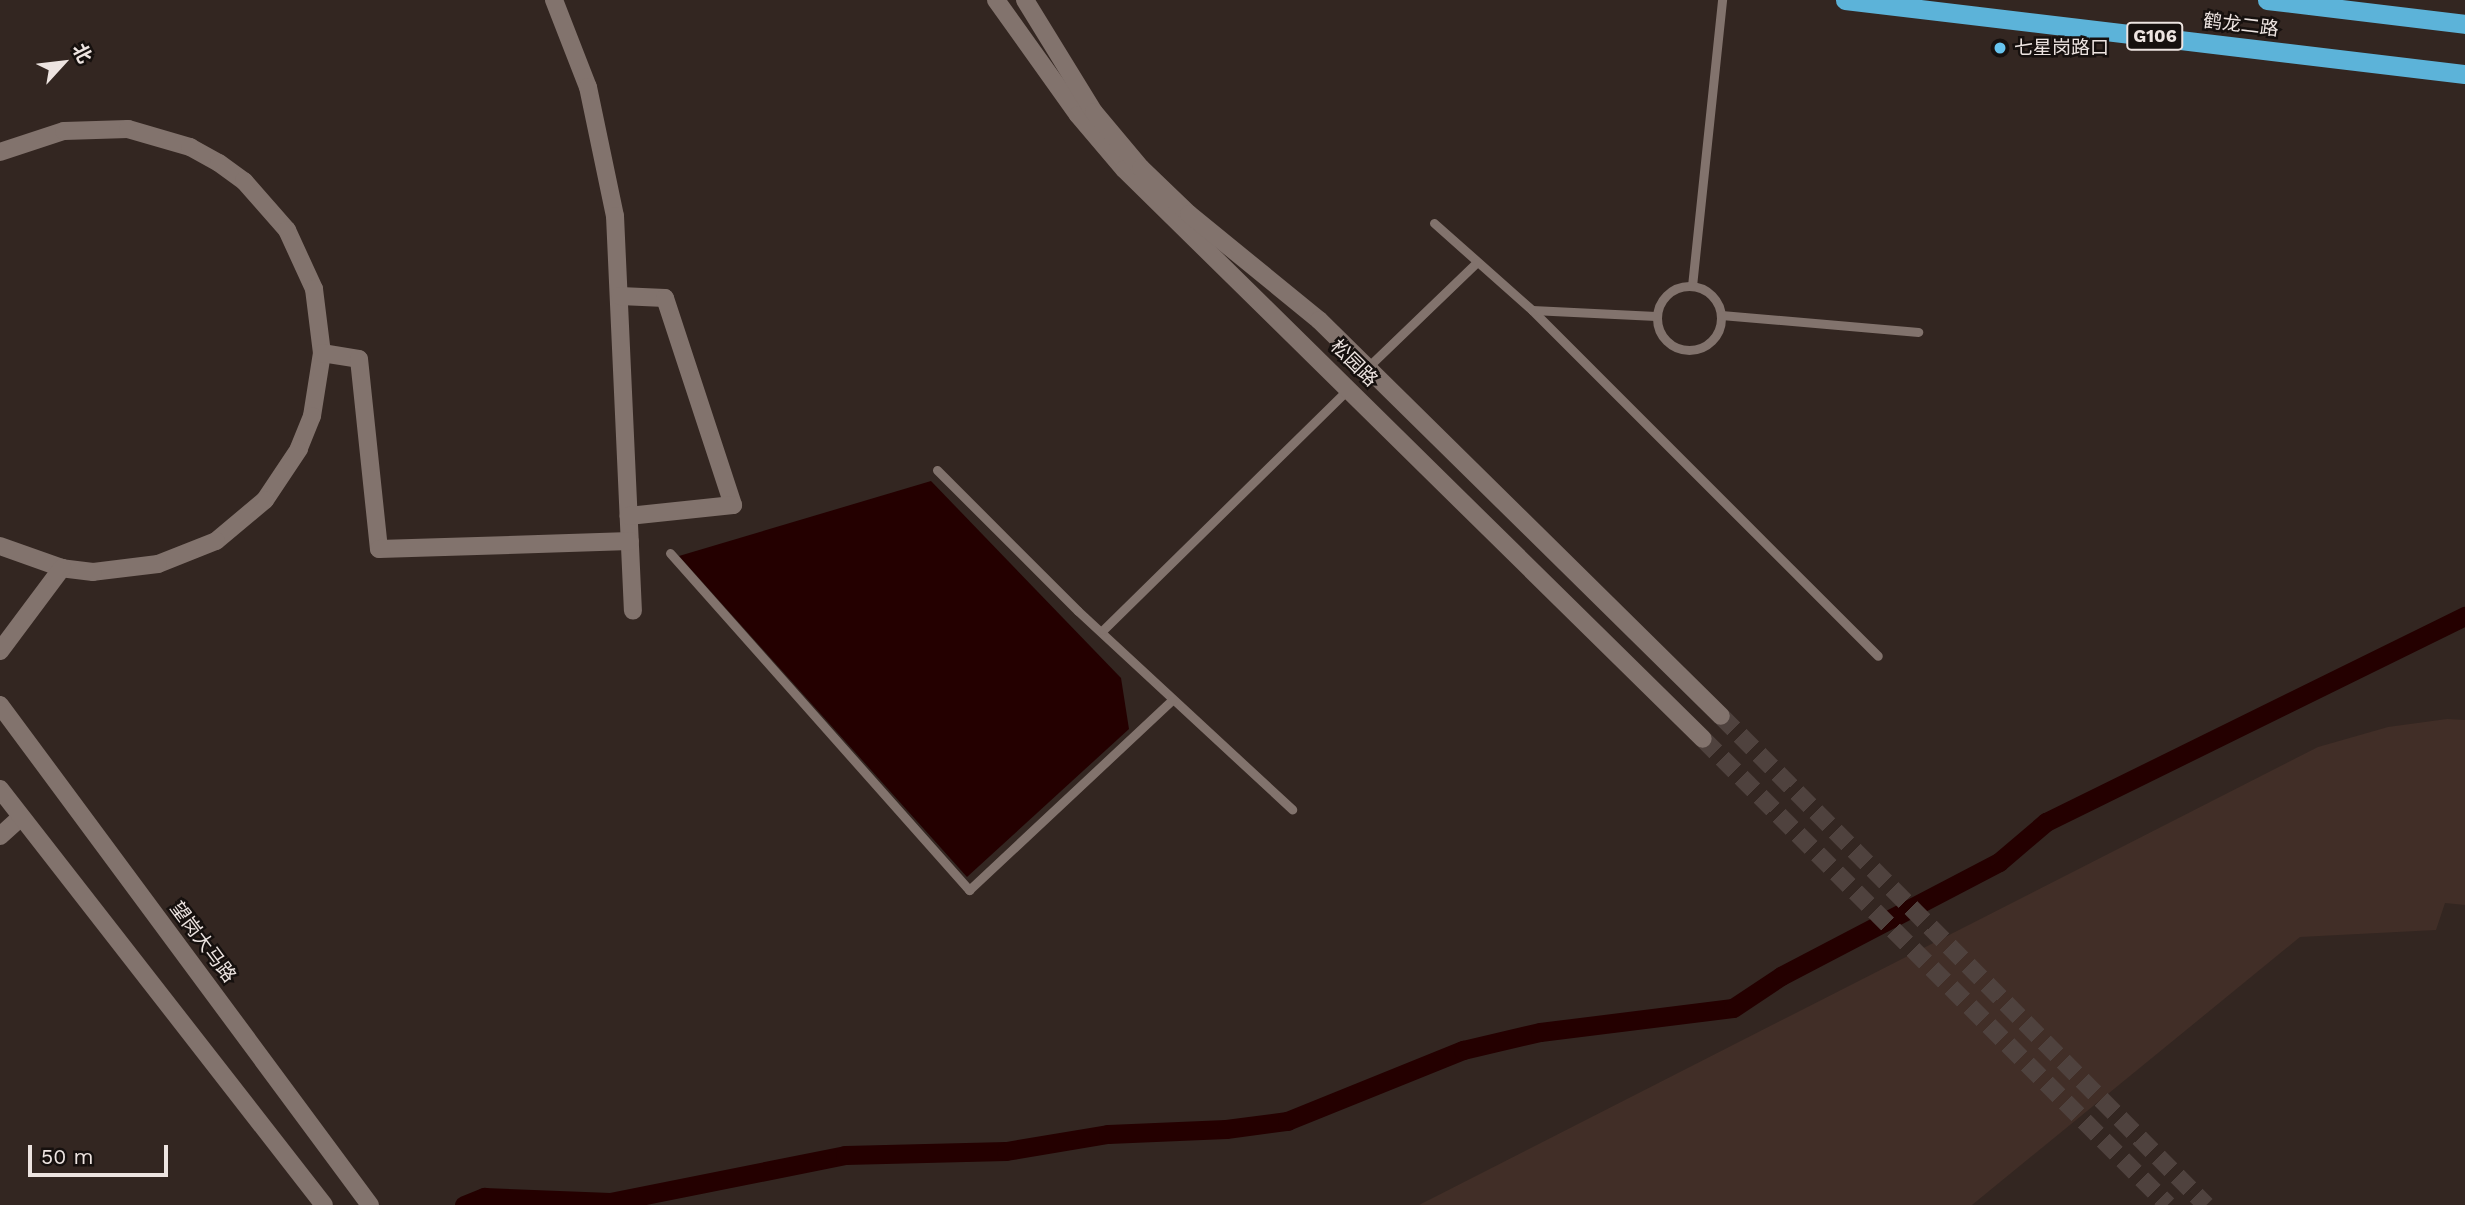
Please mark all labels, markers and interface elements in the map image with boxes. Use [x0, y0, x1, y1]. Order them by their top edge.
street label: 鹤龙二路 [2202, 9, 2280, 41]
road number: G106 [2125, 22, 2185, 51]
north arrow [28, 28, 98, 98]
place label: 七星岗路口 [2014, 37, 2109, 59]
text: 北 [68, 40, 97, 67]
marker: 七星岗路口 [1992, 40, 2008, 56]
street label: 松园路 [1326, 335, 1382, 391]
street label: 望岗大马路 [165, 897, 241, 987]
scale bar [32, 1132, 172, 1176]
text: 50 m [41, 1144, 93, 1169]

